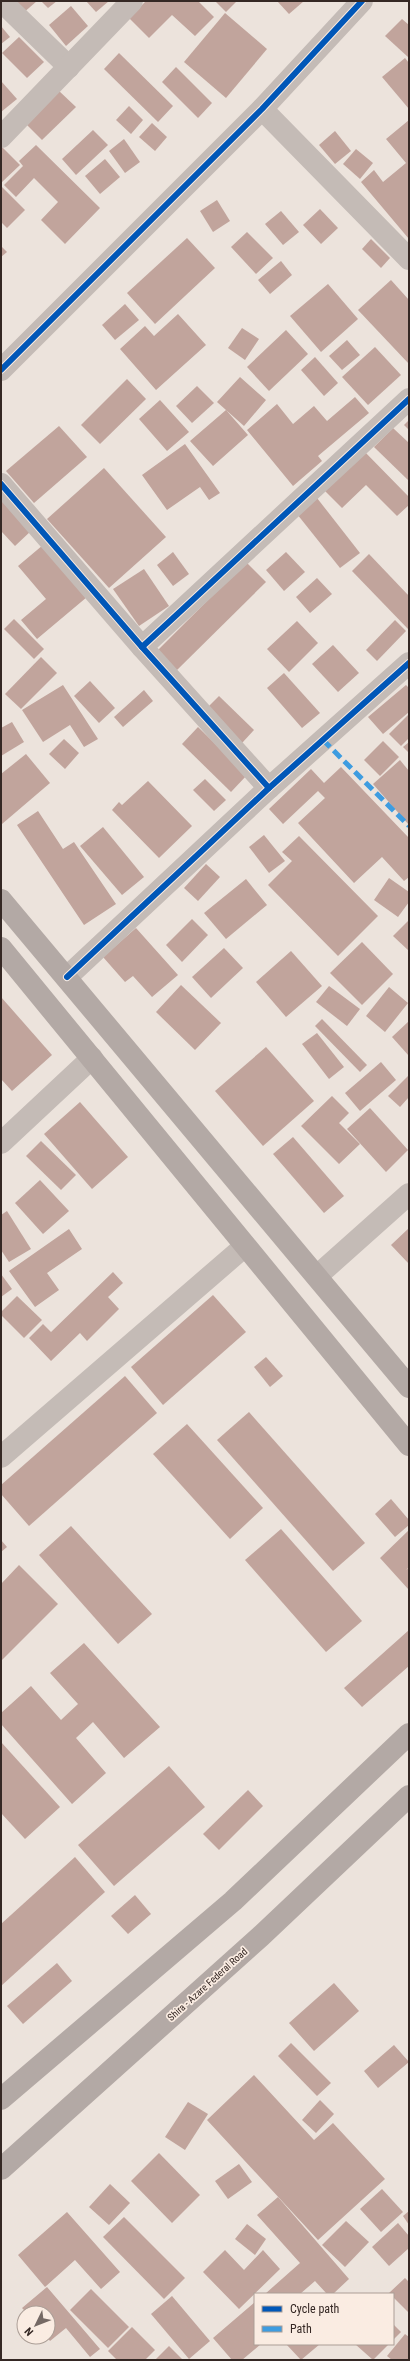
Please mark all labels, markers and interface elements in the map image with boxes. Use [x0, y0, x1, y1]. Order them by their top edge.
street label: Shira - Azare Federal Road [165, 1946, 249, 2023]
legend [254, 2293, 394, 2345]
text: Cycle path [290, 2302, 340, 2316]
north arrow [16, 2305, 56, 2345]
text: Path [290, 2322, 312, 2336]
text: N [22, 2324, 36, 2338]

